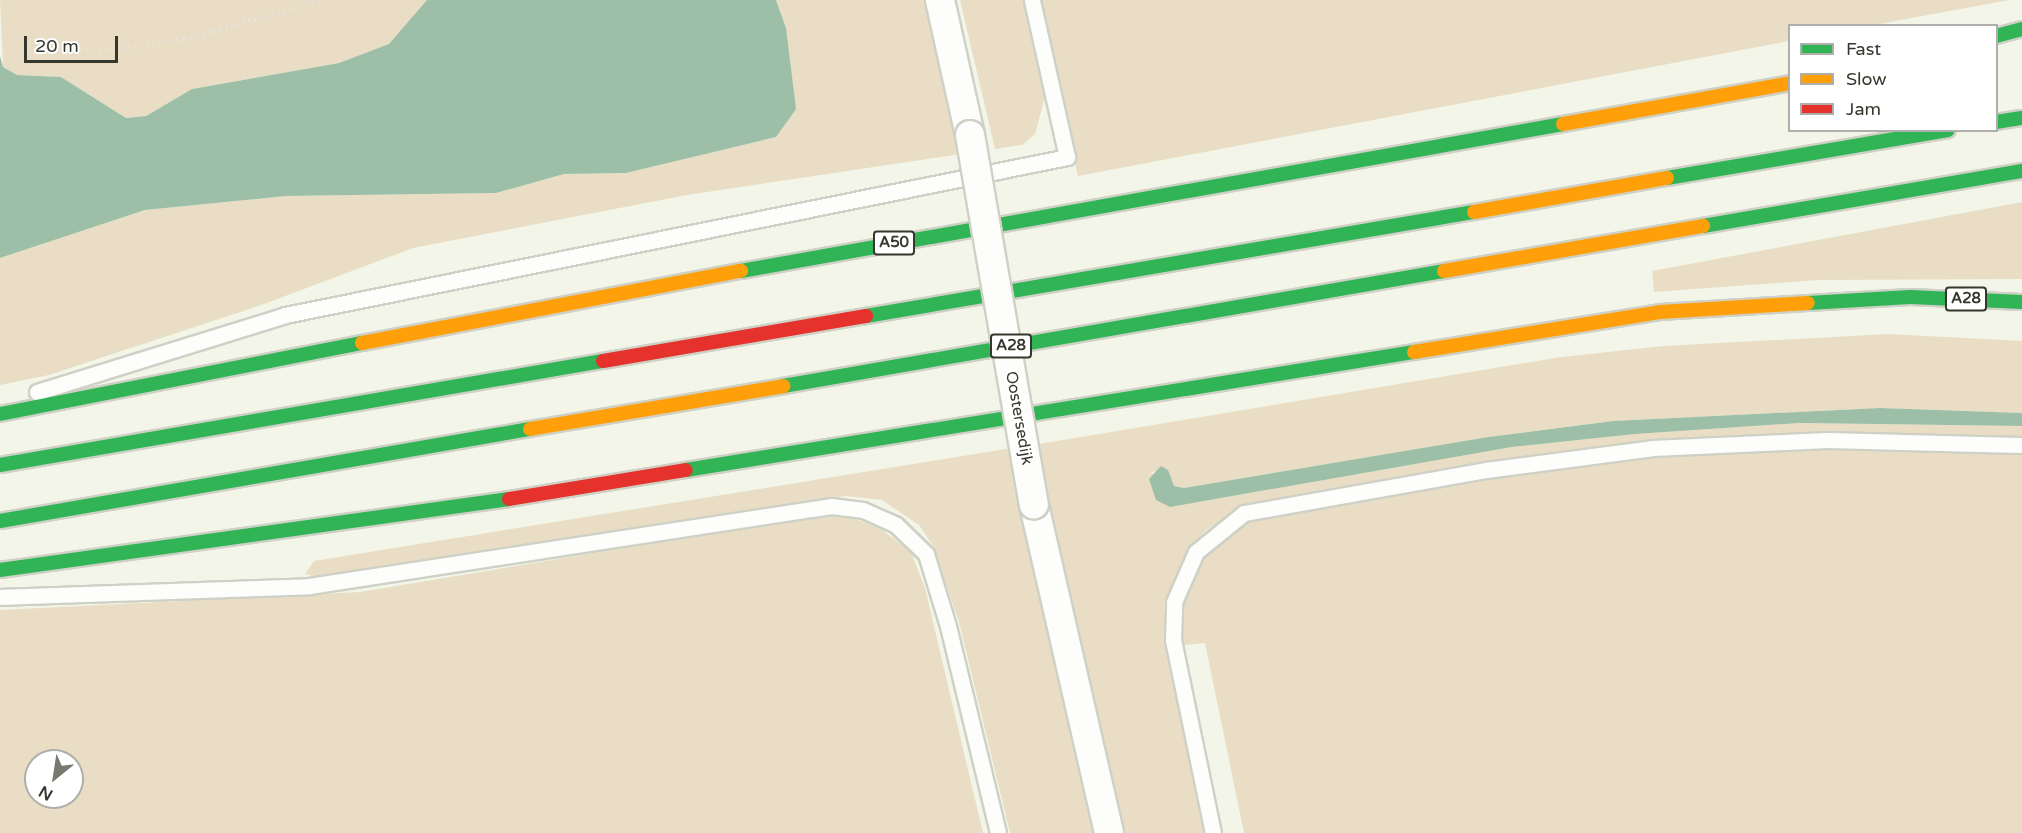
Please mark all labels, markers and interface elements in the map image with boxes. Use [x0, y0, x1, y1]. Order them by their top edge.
scale bar [27, 24, 122, 62]
legend [1788, 24, 1998, 132]
text: 20 m [35, 35, 79, 57]
text: Fast [1846, 38, 1881, 60]
text: Slow [1846, 68, 1887, 90]
text: Jam [1846, 98, 1881, 120]
road number: A50 [872, 231, 916, 255]
road number: A28 [1944, 287, 1988, 311]
road number: A28 [988, 334, 1034, 358]
street label: Oostersedijk [1001, 370, 1037, 466]
north arrow [24, 749, 84, 809]
text: N [35, 781, 57, 805]

